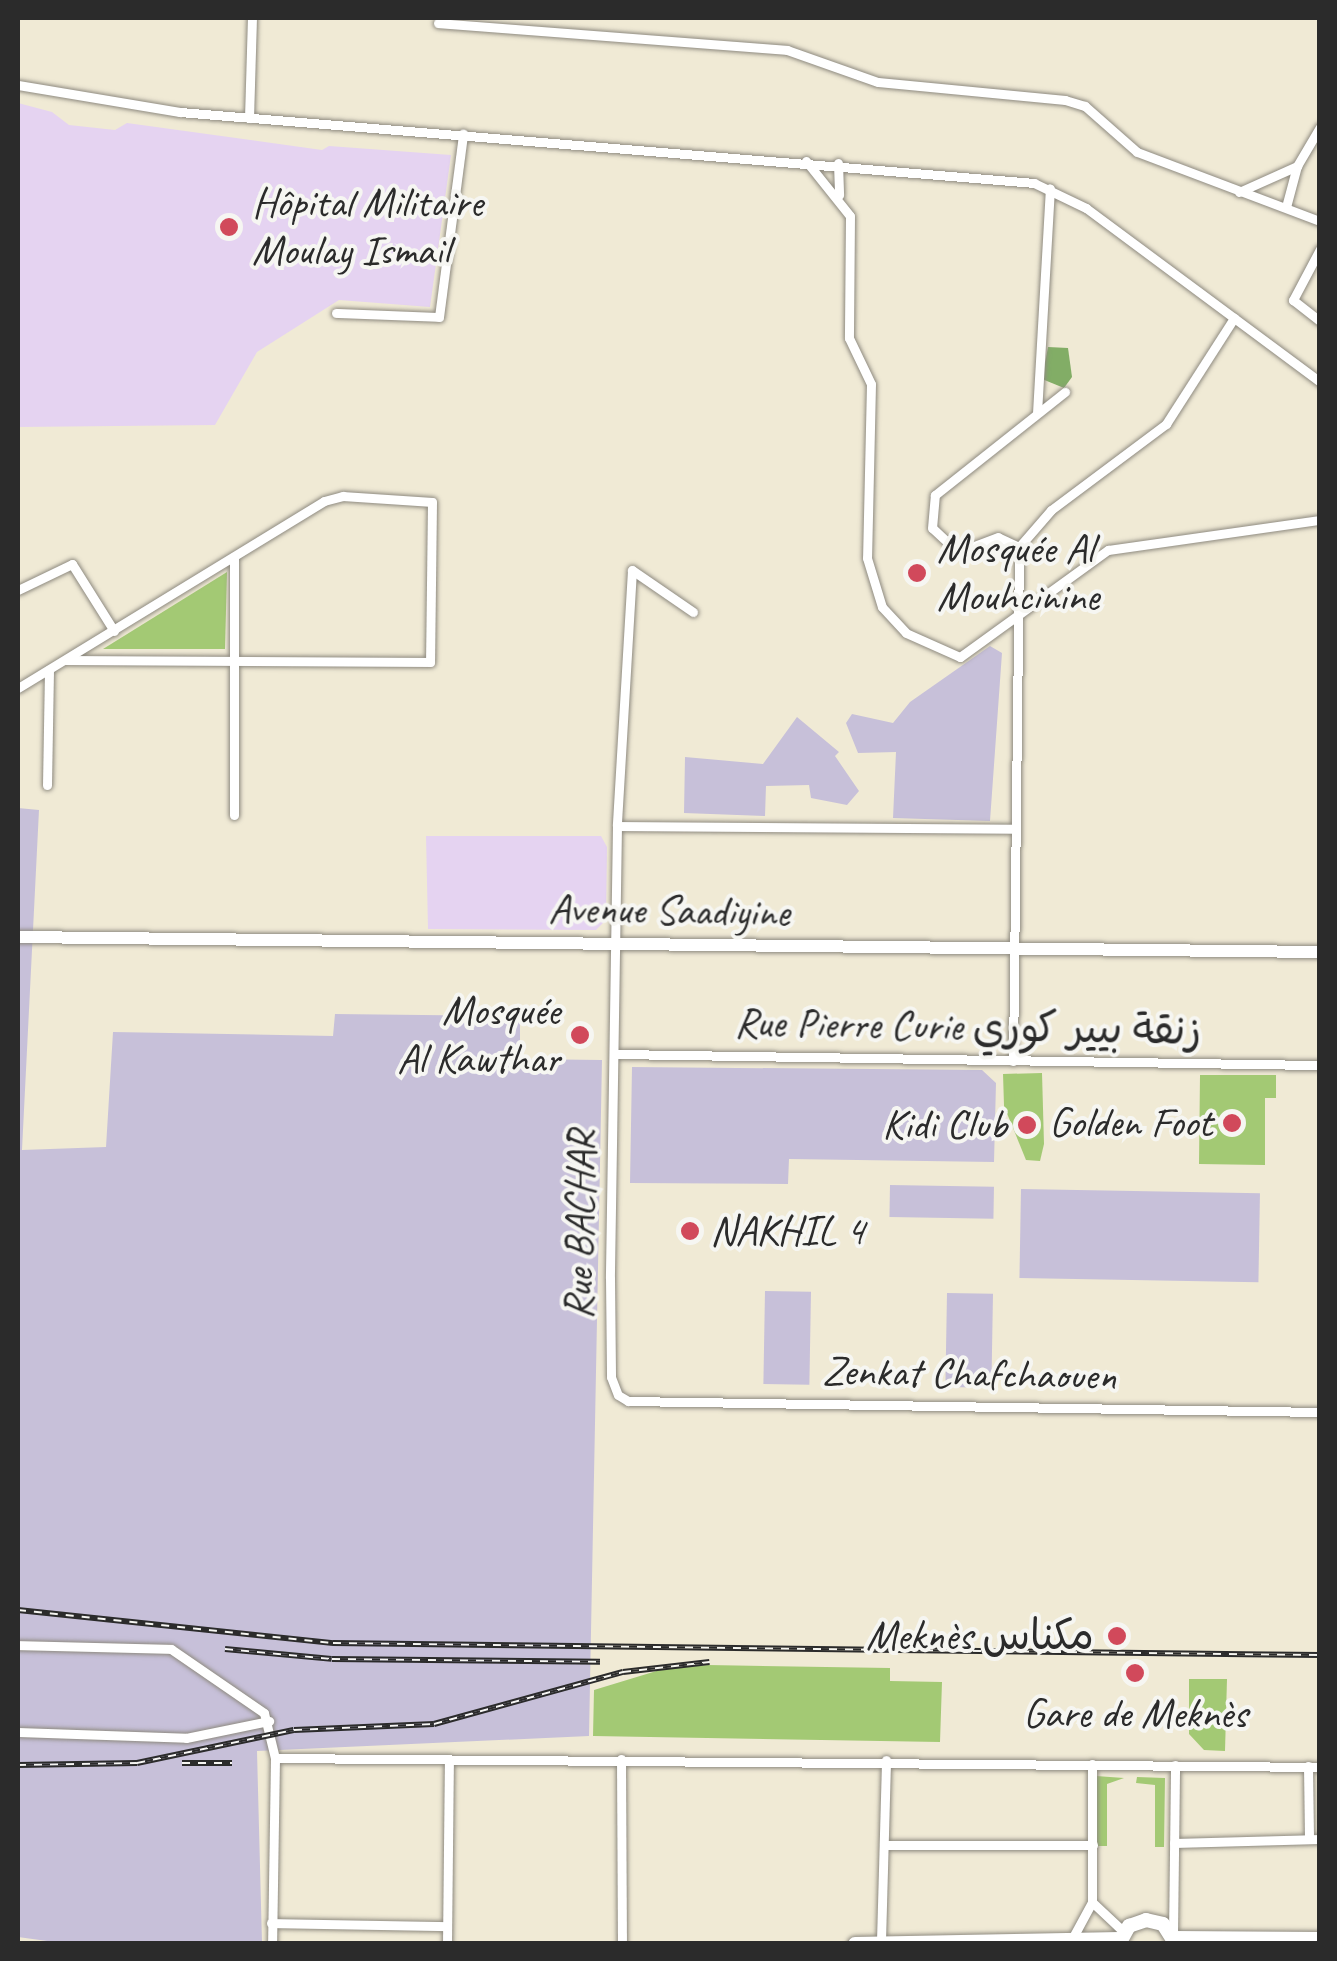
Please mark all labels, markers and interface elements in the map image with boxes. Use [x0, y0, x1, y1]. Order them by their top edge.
place label: Hôpital Militaire Moulay Ismail [252, 178, 483, 276]
marker: Hôpital Militaire Moulay Ismail [216, 214, 242, 240]
place label: Mosquée Al Mouhcinine [937, 524, 1099, 622]
marker: Mosquée Al Mouhcinine [906, 562, 928, 584]
street label: Avenue Saadiyine [548, 884, 790, 938]
place label: Mosquée Al Kawthar [398, 986, 560, 1084]
street label: Rue Pierre Curie زنقة بيير كوري [734, 998, 1202, 1056]
marker: Mosquée Al Kawthar [569, 1024, 591, 1046]
place label: Golden Foot [1049, 1098, 1212, 1148]
place label: Kidi Club [882, 1100, 1007, 1150]
marker: Golden Foot [1221, 1112, 1243, 1134]
marker: Kidi Club [1016, 1114, 1038, 1136]
street label: Rue BACHAR [553, 1129, 607, 1321]
place label: NAKHIL 4 [710, 1206, 864, 1256]
marker: NAKHIL 4 [679, 1220, 701, 1242]
street label: Zenkat Chafchaouen [822, 1346, 1116, 1402]
place label: Meknès مكناس [866, 1611, 1094, 1661]
marker: Meknès مكناس [1104, 1623, 1130, 1649]
marker: Gare de Meknès [1124, 1662, 1146, 1684]
place label: Gare de Meknès [1023, 1689, 1247, 1739]

